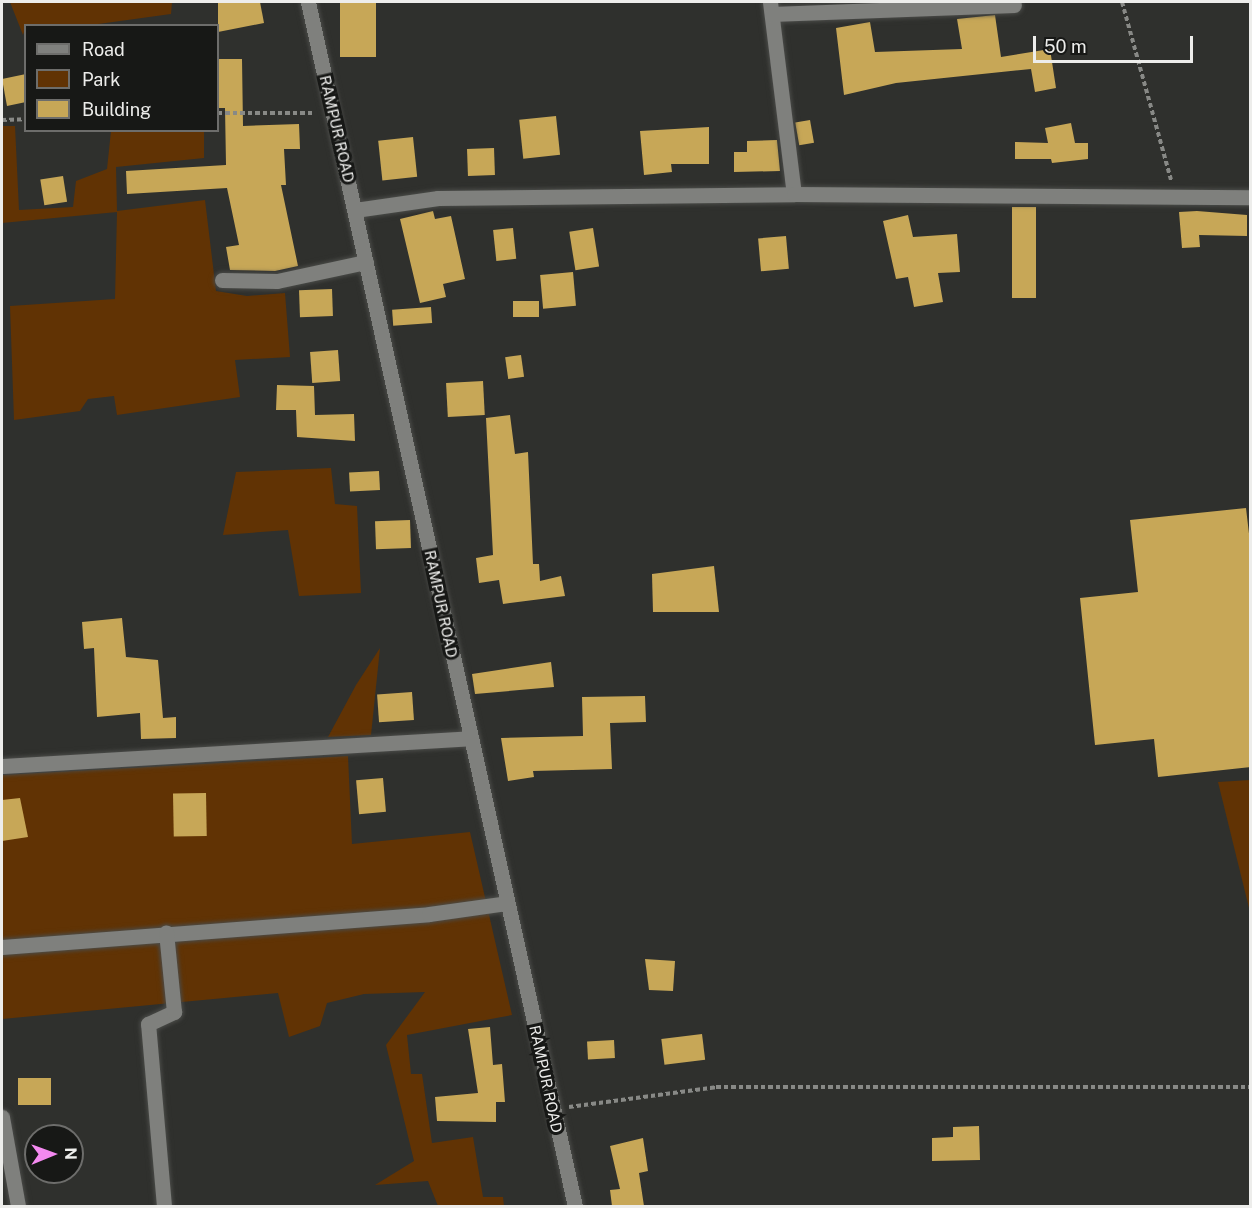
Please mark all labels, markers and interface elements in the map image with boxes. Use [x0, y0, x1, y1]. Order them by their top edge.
legend [24, 24, 219, 132]
scale bar [1036, 24, 1196, 62]
text: 50 m [1044, 36, 1087, 57]
text: Road [82, 39, 125, 60]
text: Park [82, 69, 120, 90]
street label: RAMPUR ROAD [316, 74, 358, 184]
text: Building [82, 99, 151, 120]
street label: RAMPUR ROAD [421, 549, 461, 659]
street label: RAMPUR ROAD [526, 1024, 566, 1134]
north arrow [24, 1124, 84, 1184]
text: N [61, 1147, 80, 1160]

